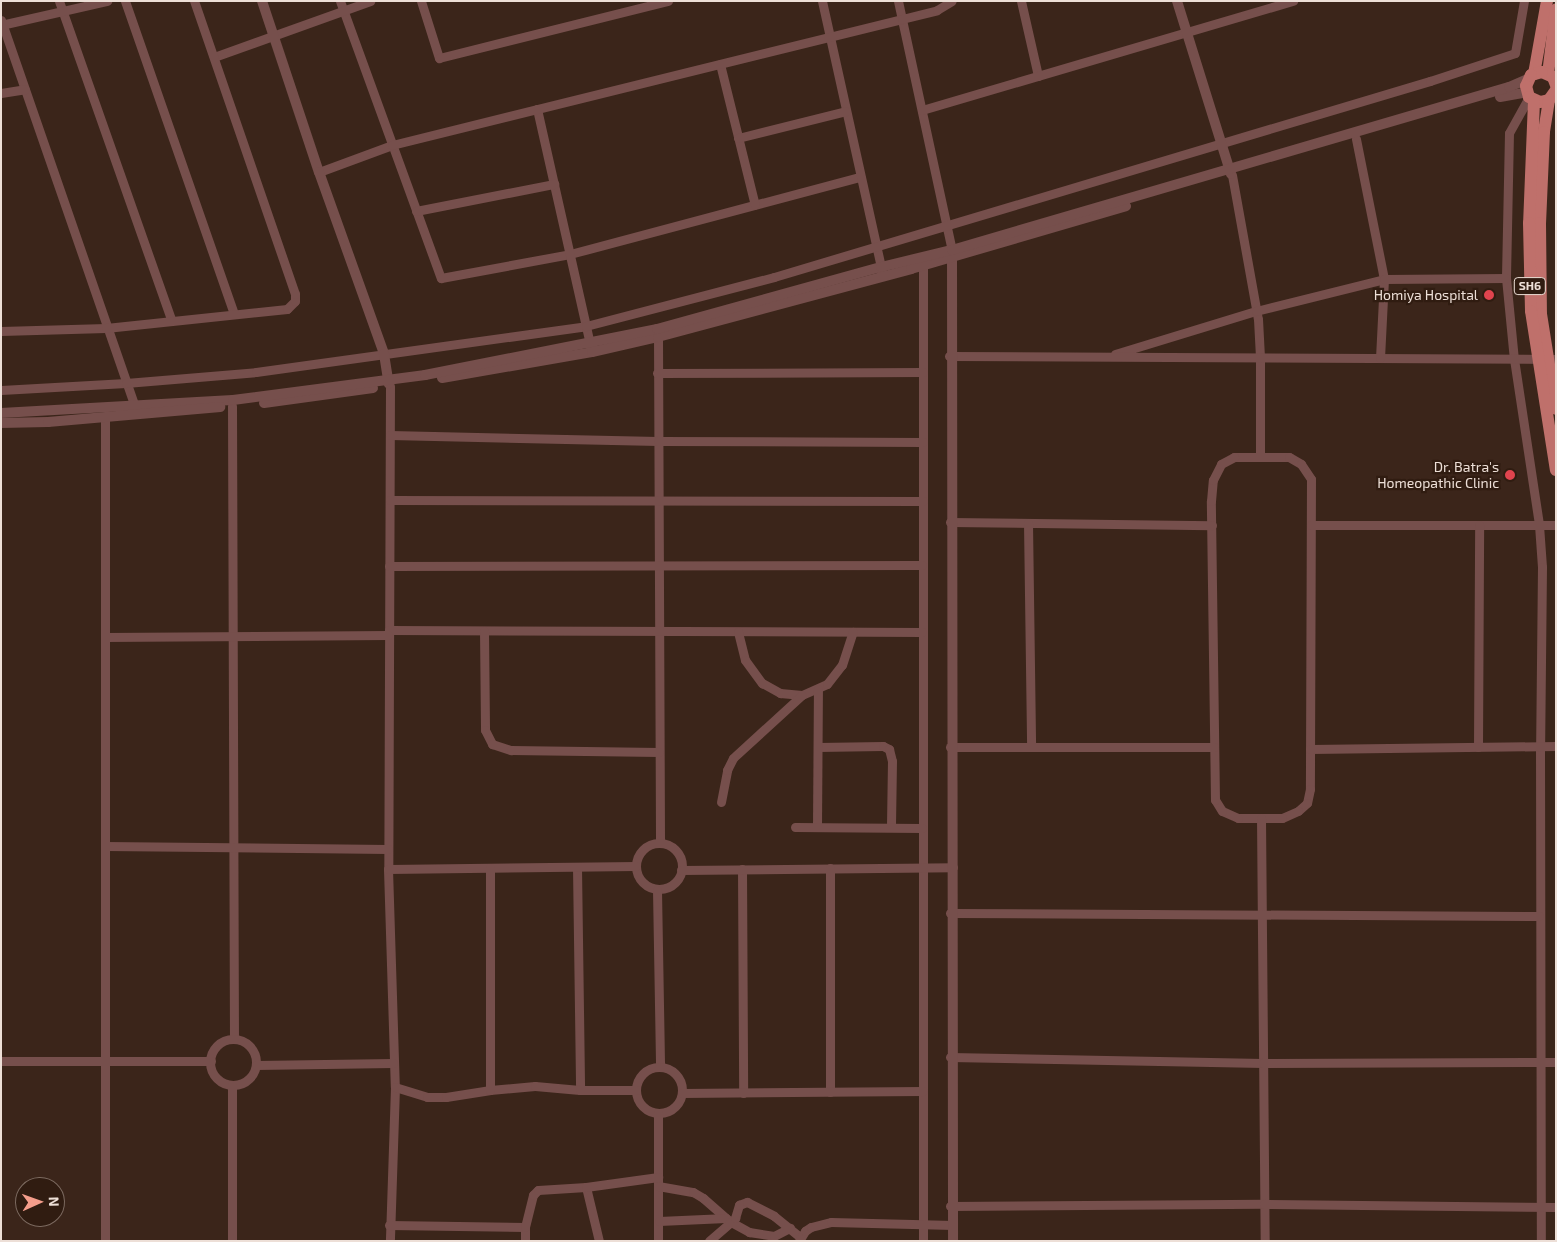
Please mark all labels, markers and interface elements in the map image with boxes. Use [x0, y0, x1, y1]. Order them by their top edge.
road number: SH6 [1514, 276, 1546, 296]
place label: Homiya Hospital [1374, 287, 1478, 303]
marker: Homiya Hospital [1482, 288, 1496, 302]
place label: Dr. Batra's Homeopathic Clinic [1377, 459, 1499, 492]
marker: Dr. Batra's Homeopathic Clinic [1503, 468, 1517, 482]
north arrow [15, 1177, 65, 1227]
text: N [46, 1196, 63, 1207]

